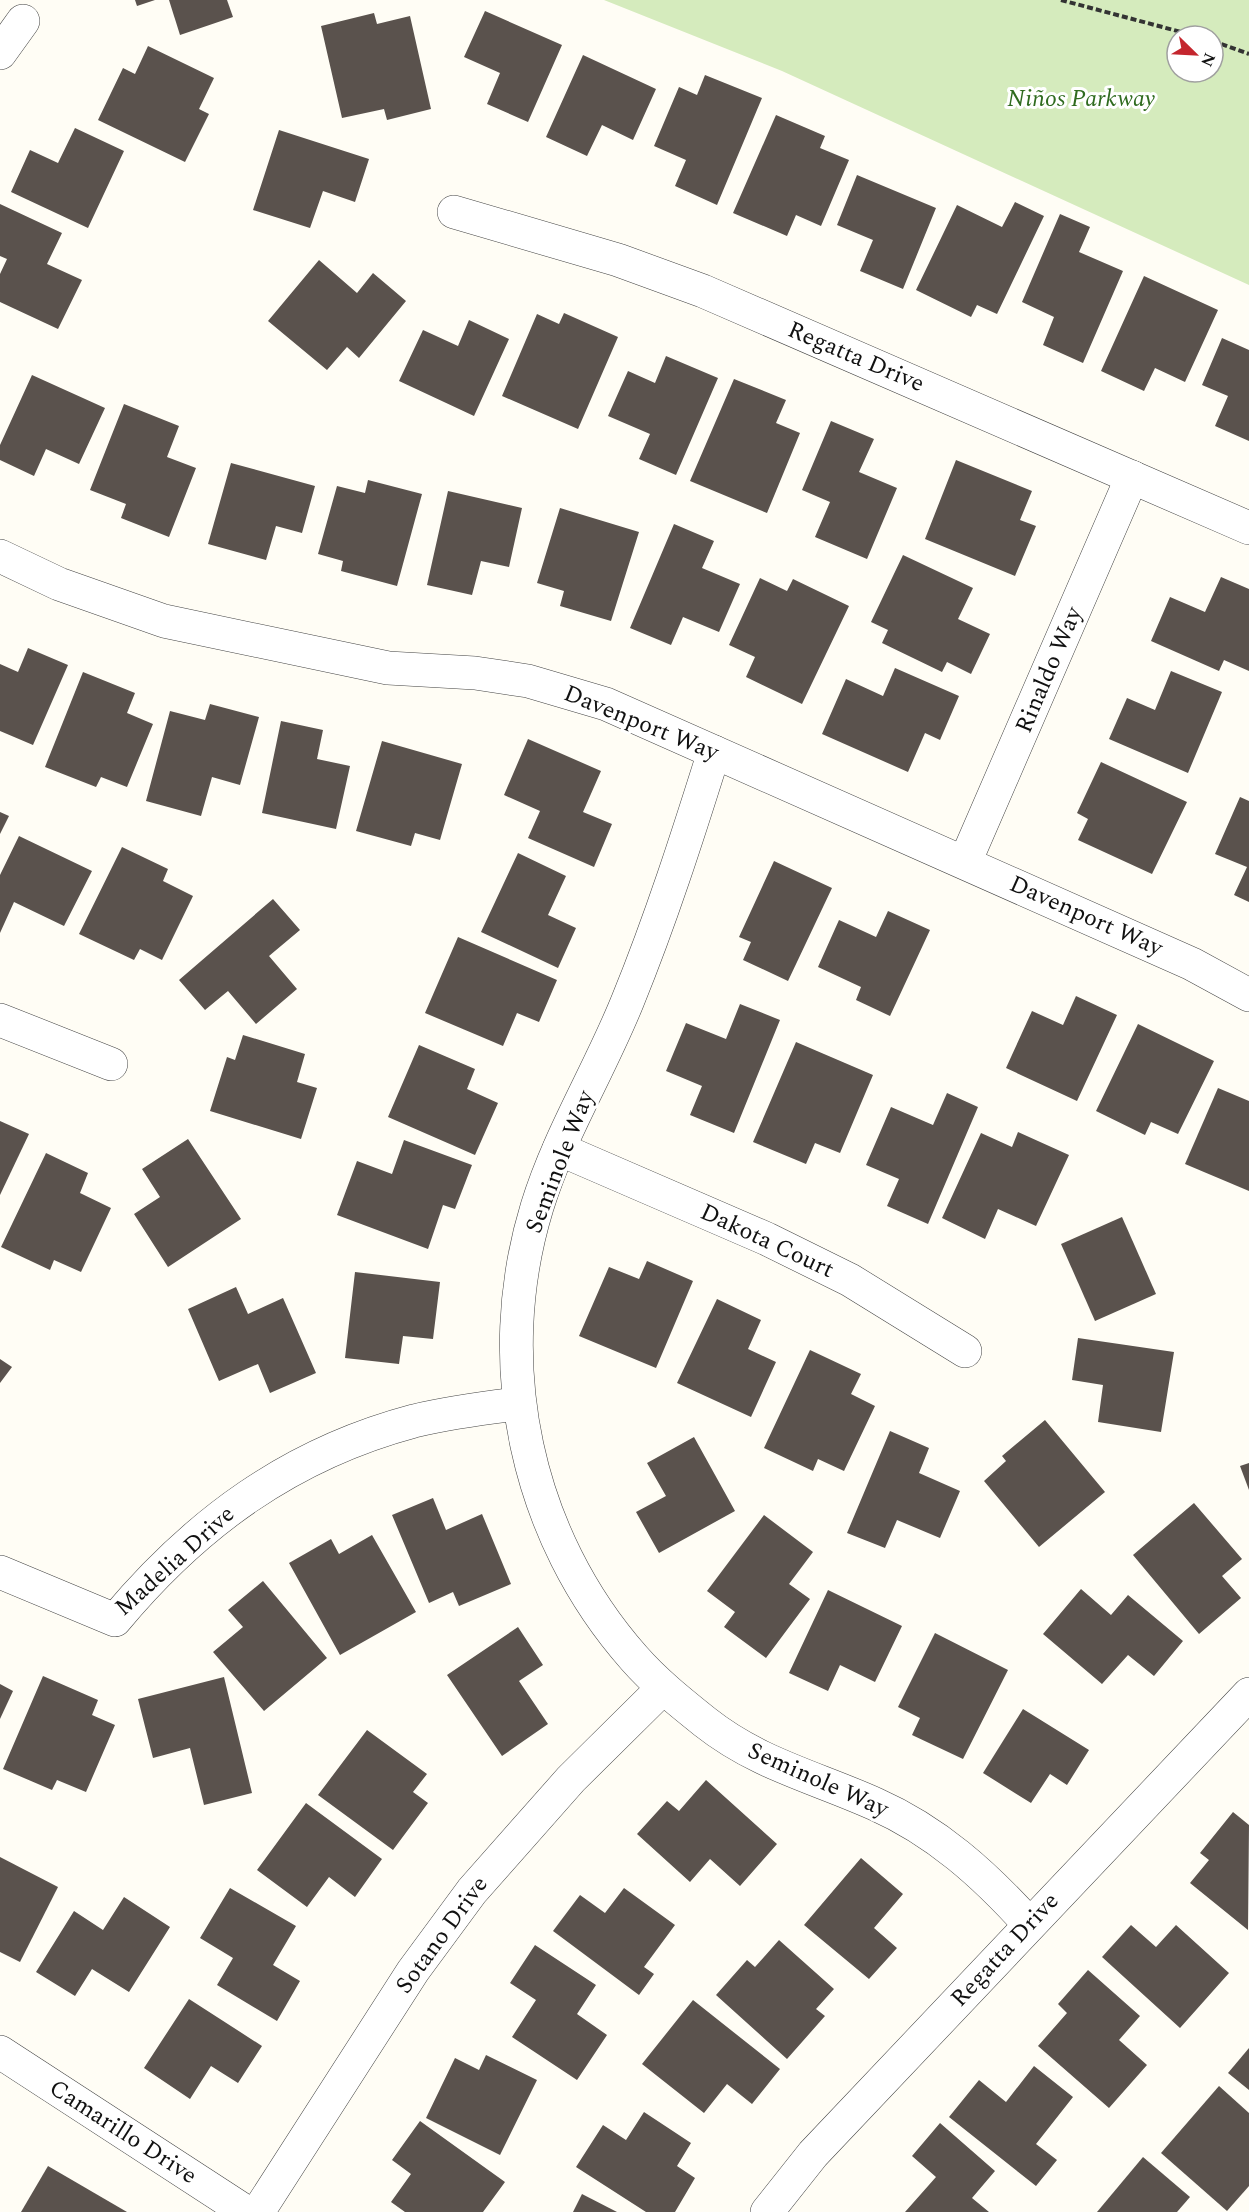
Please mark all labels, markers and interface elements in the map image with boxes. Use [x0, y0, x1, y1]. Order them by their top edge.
north arrow [1165, 24, 1225, 84]
text: N [1194, 49, 1221, 71]
park label: Niños Parkway [1007, 81, 1155, 117]
street label: Regatta Drive [782, 312, 930, 402]
street label: Rinaldo Way [1006, 600, 1092, 739]
street label: Davenport Way [558, 676, 725, 771]
street label: Davenport Way [1004, 866, 1170, 966]
street label: Seminole Way [516, 1084, 604, 1239]
street label: Dakota Court [694, 1194, 840, 1288]
street label: Madelia Drive [107, 1497, 243, 1625]
street label: Seminole Way [742, 1733, 895, 1828]
street label: Sotano Drive [387, 1869, 497, 2001]
street label: Regatta Drive [942, 1884, 1068, 2016]
street label: Camarillo Drive [42, 2071, 204, 2193]

